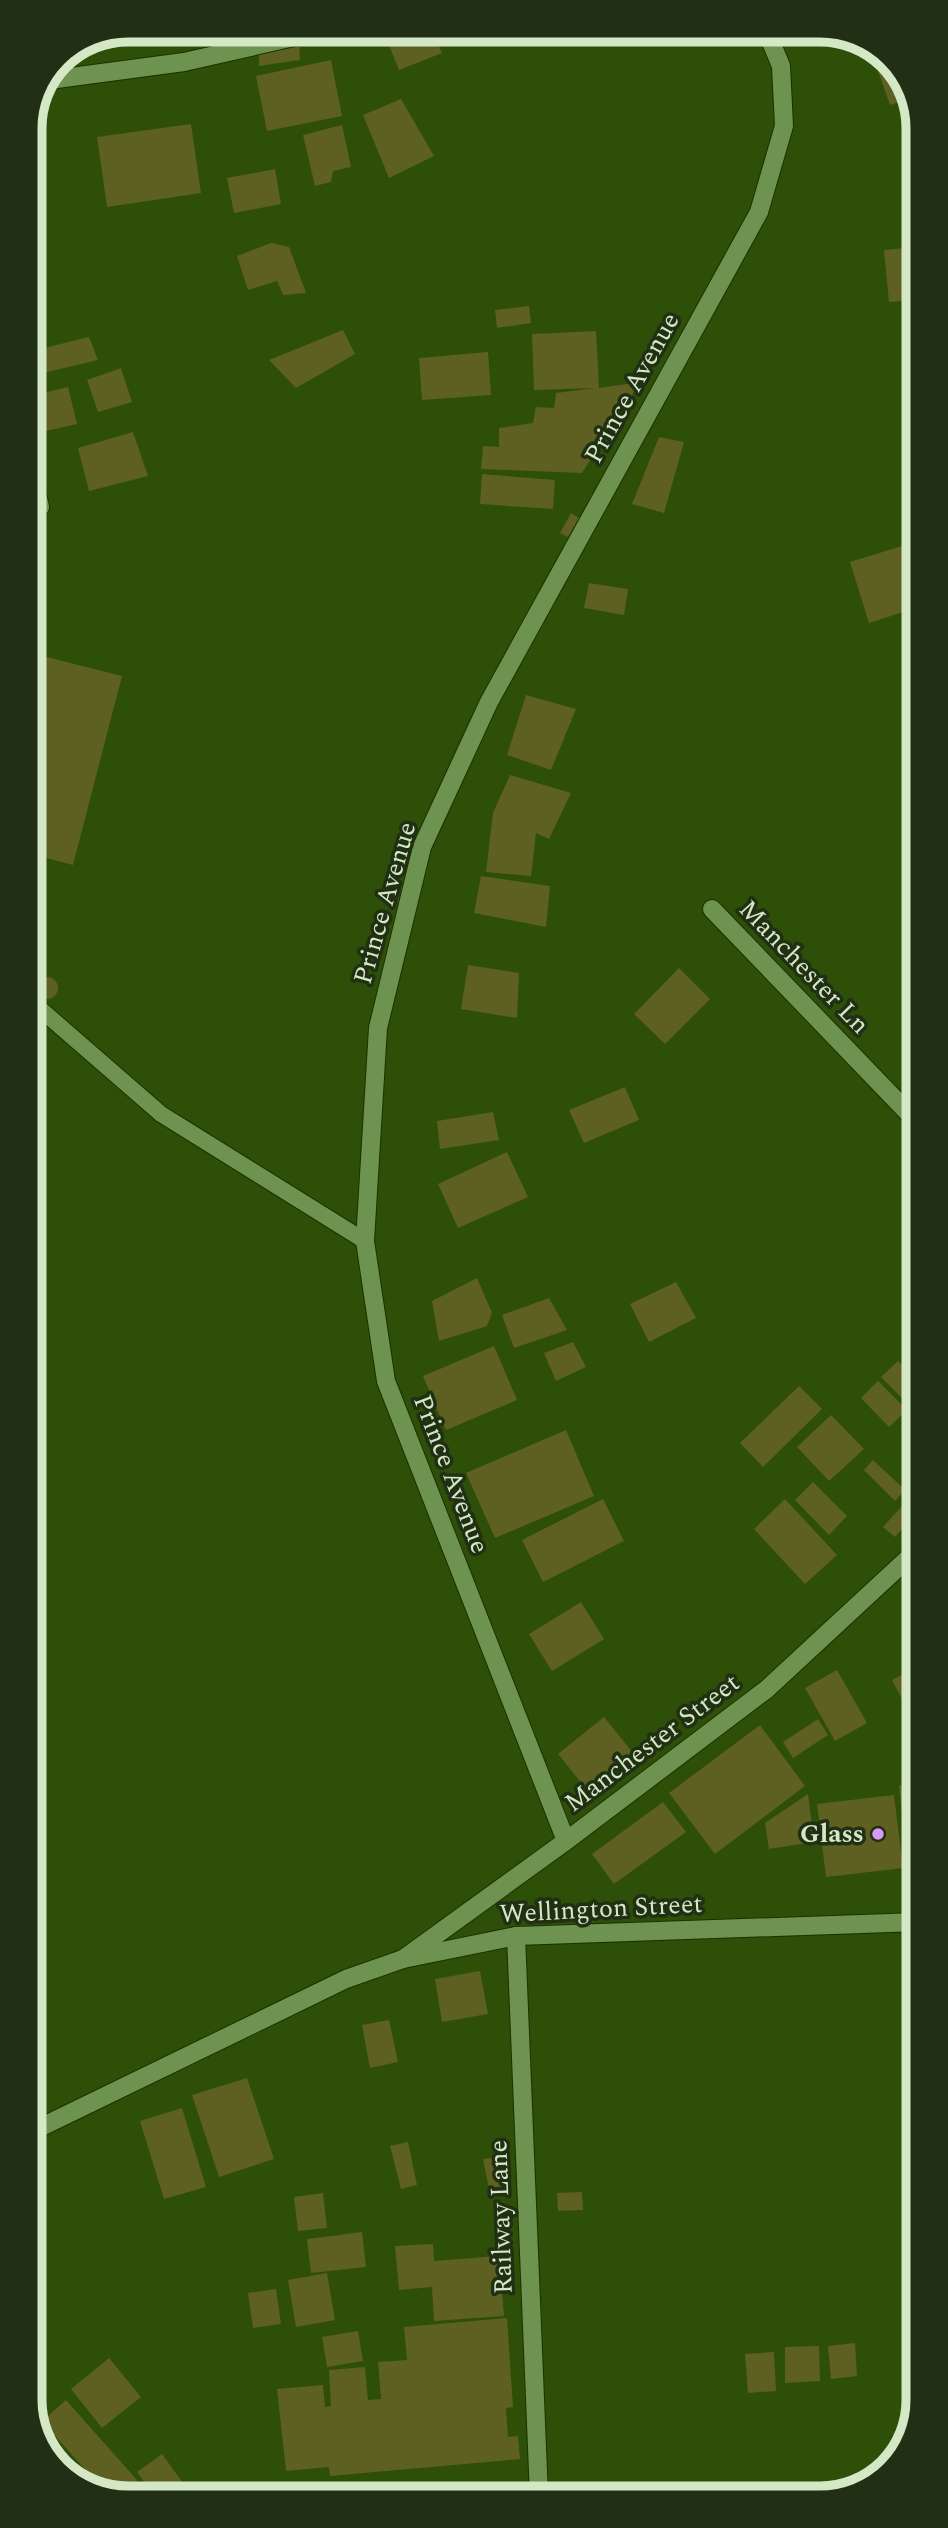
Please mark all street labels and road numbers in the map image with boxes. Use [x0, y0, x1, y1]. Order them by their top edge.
street label: Prince Avenue [574, 305, 690, 471]
street label: Prince Avenue [343, 817, 427, 989]
street label: Manchester Ln [729, 890, 879, 1044]
street label: Prince Avenue [402, 1389, 500, 1559]
street label: Manchester Street [556, 1664, 748, 1822]
street label: Wellington Street [498, 1884, 704, 1934]
street label: Railway Lane [478, 2139, 524, 2295]

